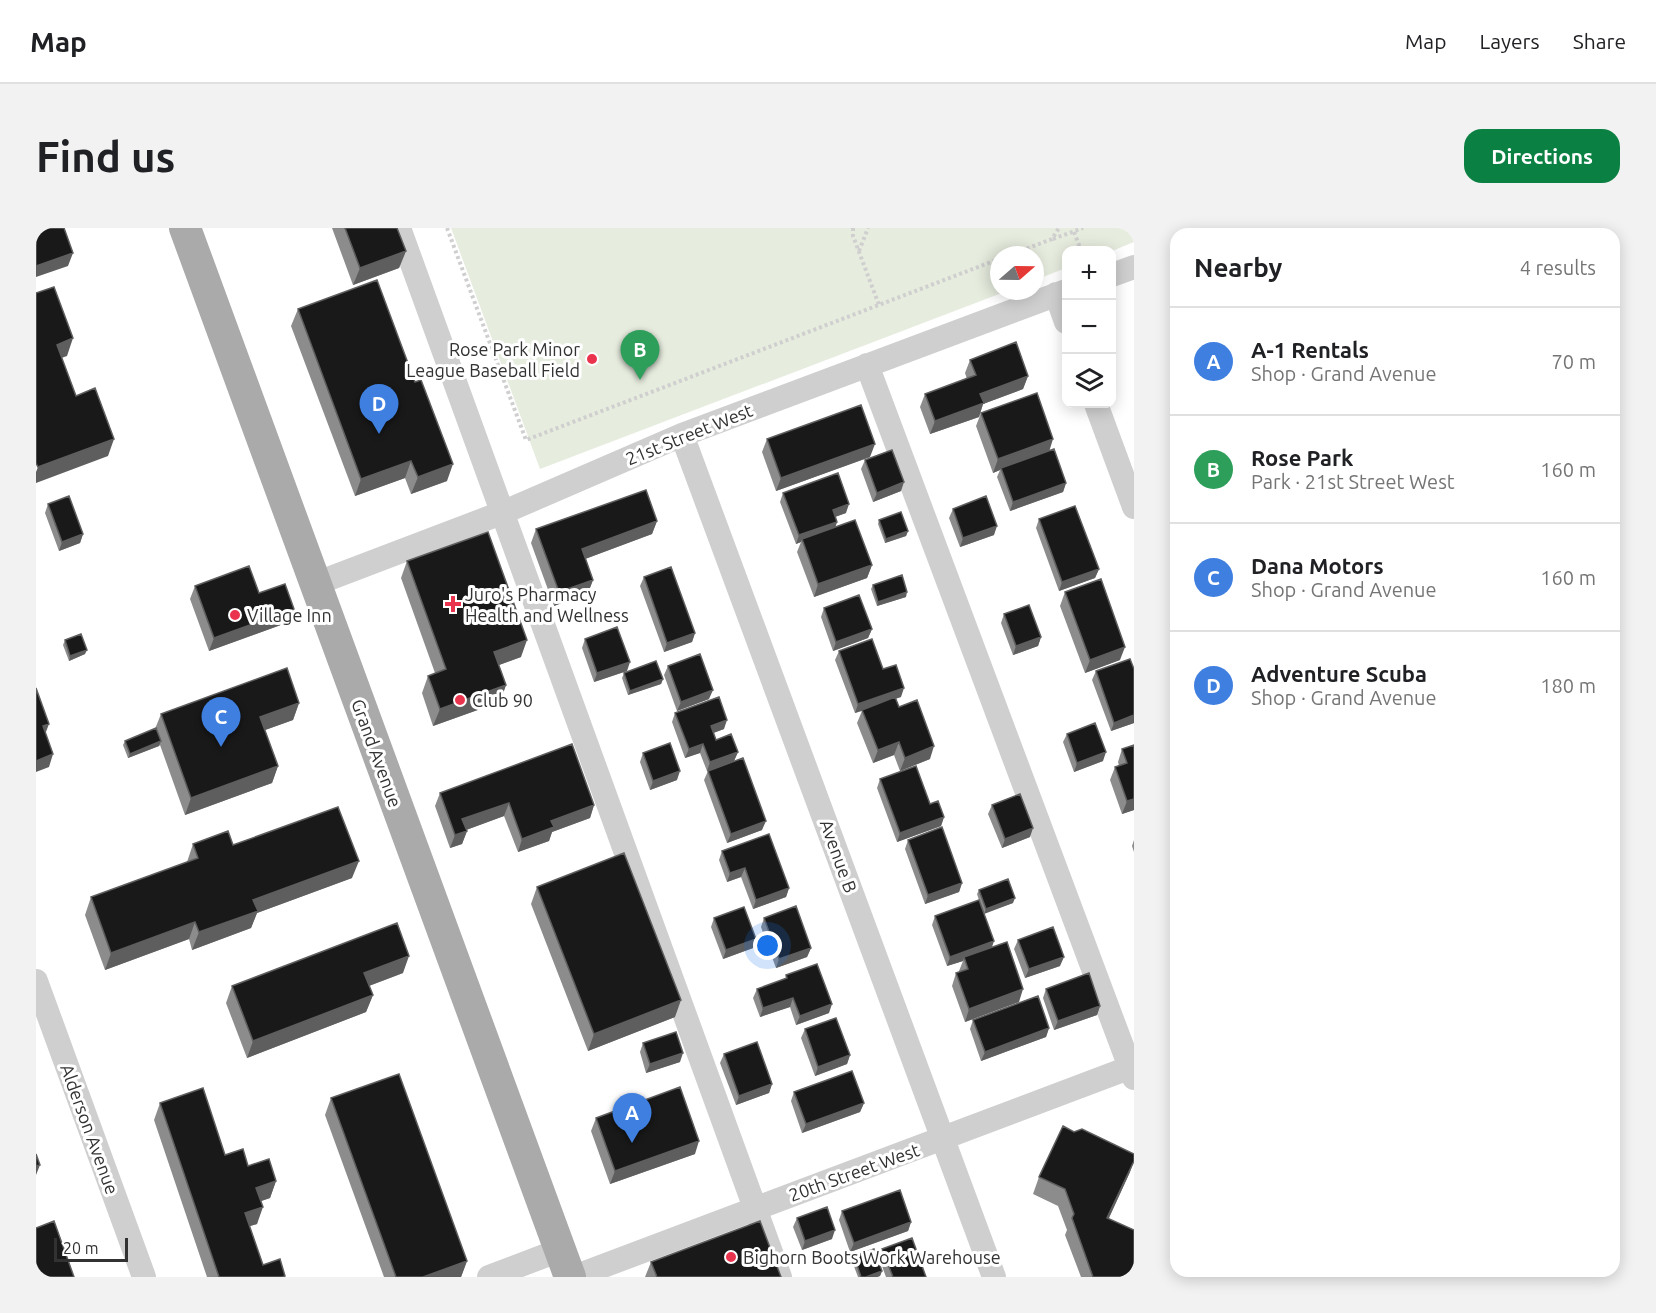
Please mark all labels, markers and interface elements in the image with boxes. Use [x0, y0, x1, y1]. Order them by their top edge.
text: Map [30, 26, 87, 57]
text: Map [1405, 29, 1446, 53]
text: Layers [1479, 29, 1540, 53]
text: Share [1573, 29, 1626, 53]
button: Directions [1464, 129, 1620, 183]
text: Find us [36, 133, 175, 180]
north arrow [990, 246, 1044, 300]
map controls [1062, 246, 1116, 408]
button: + [1062, 246, 1116, 300]
text: Nearby [1194, 253, 1282, 282]
text: 4 results [1520, 256, 1596, 279]
button: − [1062, 300, 1116, 354]
pin: B [620, 330, 660, 380]
text: A-1 Rentals [1251, 337, 1369, 362]
place label: Rose Park Minor League Baseball Field [406, 339, 580, 380]
text: A [1206, 350, 1221, 373]
text: 70 m [1552, 350, 1596, 373]
marker: Rose Park Minor League Baseball Field [585, 352, 599, 366]
button: layers [1062, 354, 1116, 408]
text: Shop · Grand Avenue [1251, 362, 1437, 385]
pin: D [360, 384, 398, 434]
street label: 21st Street West [623, 399, 755, 469]
text: Rose Park [1251, 445, 1353, 470]
text: B [1207, 458, 1220, 481]
text: 160 m [1540, 458, 1596, 481]
text: Park · 21st Street West [1251, 470, 1455, 493]
text: Dana Motors [1251, 553, 1384, 578]
text: C [1207, 566, 1220, 589]
text: 160 m [1540, 566, 1596, 589]
text: Shop · Grand Avenue [1251, 578, 1437, 601]
place label: Juro's Pharmacy Health and Wellness [465, 584, 629, 625]
marker: Juro's Pharmacy Health and Wellness [446, 597, 460, 611]
place label: Village Inn [247, 605, 332, 625]
marker: Village Inn [228, 608, 242, 622]
text: Adventure Scuba [1251, 661, 1427, 686]
text: D [1206, 674, 1221, 697]
text: 180 m [1540, 674, 1596, 697]
text: Shop · Grand Avenue [1251, 686, 1437, 709]
place label: Club 90 [472, 690, 533, 710]
marker: Club 90 [453, 693, 467, 707]
street label: Grand Avenue [348, 696, 406, 810]
pin: C [202, 698, 240, 747]
street label: Avenue B [817, 817, 861, 895]
your location [753, 931, 782, 960]
street label: Alderson Avenue [57, 1061, 123, 1197]
pin: A [612, 1094, 652, 1143]
street label: 20th Street West [786, 1139, 922, 1205]
scale bar [54, 1235, 128, 1262]
text: 20 m [63, 1239, 99, 1257]
place label: Bighorn Boots Work Warehouse [743, 1247, 1001, 1267]
marker: Bighorn Boots Work Warehouse [724, 1250, 738, 1264]

